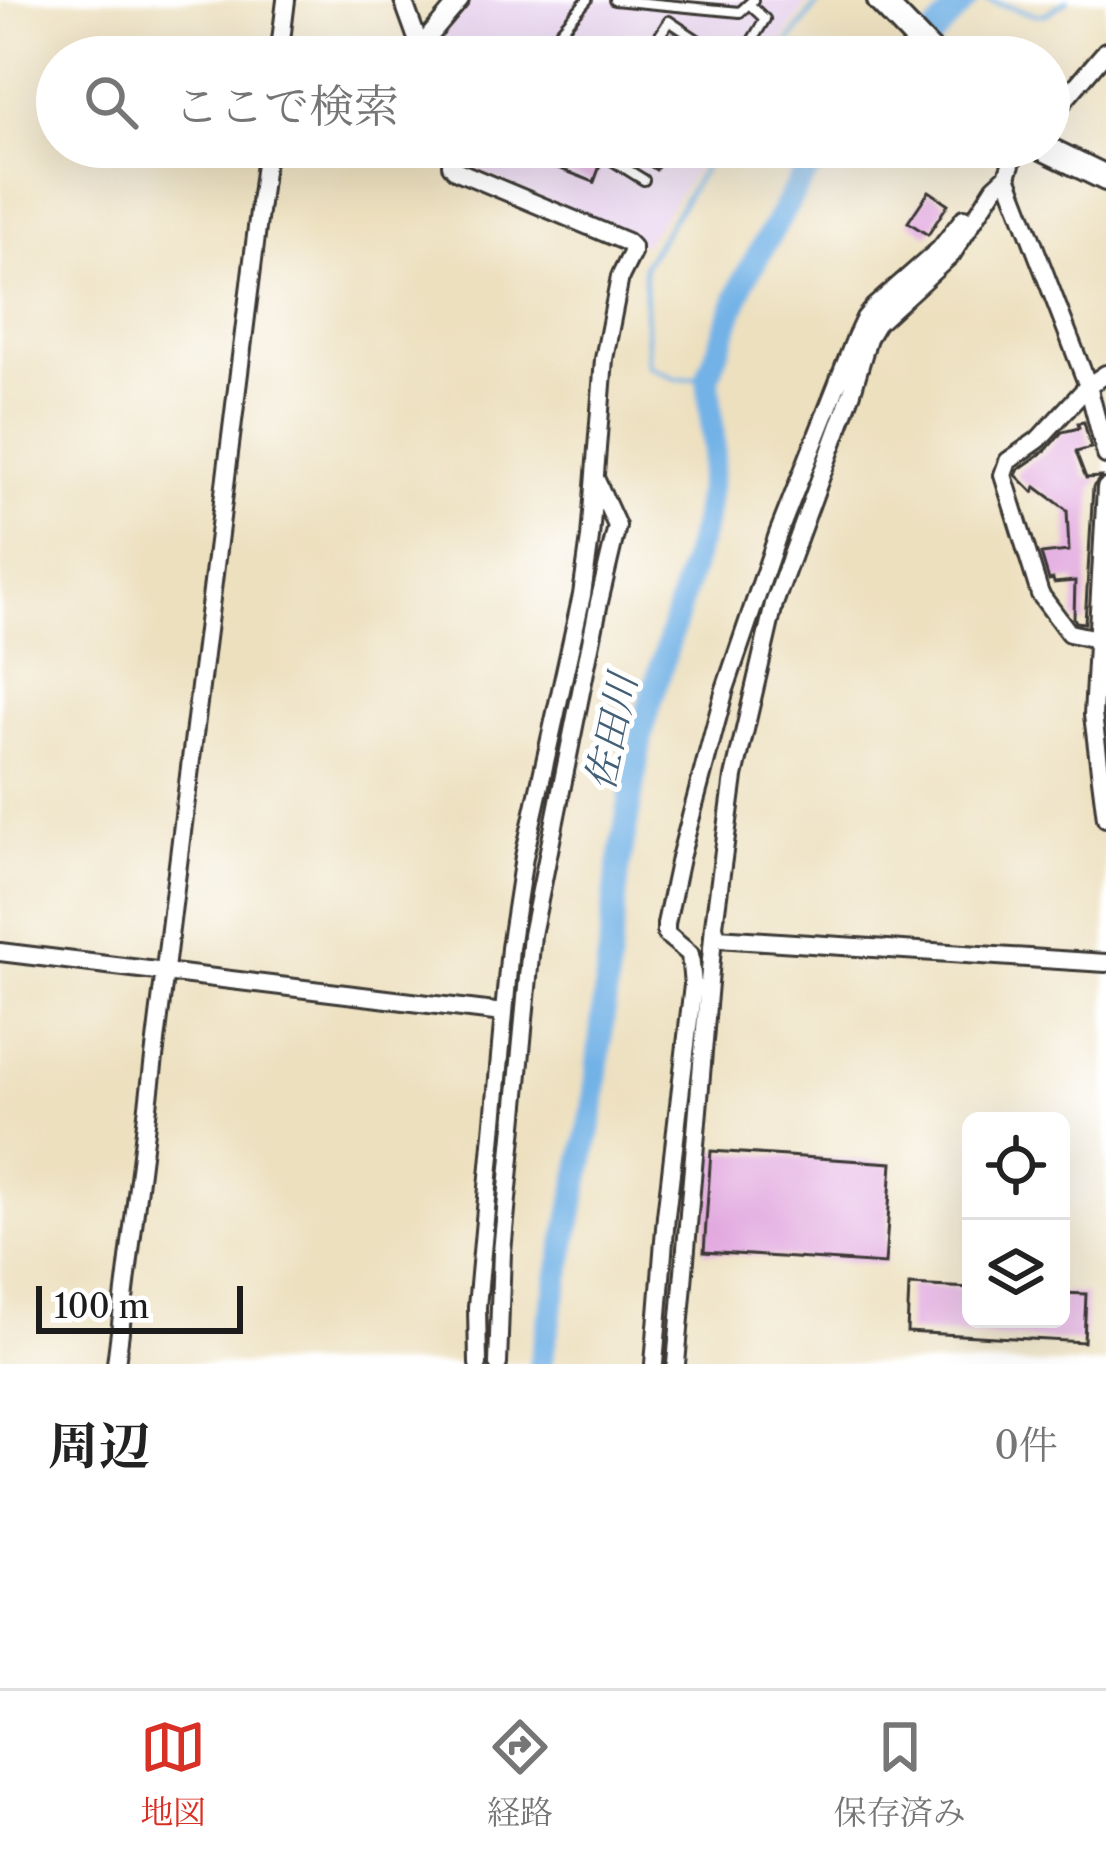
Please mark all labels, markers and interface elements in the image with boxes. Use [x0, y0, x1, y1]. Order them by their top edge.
search box [36, 36, 1070, 168]
icon: search [78, 69, 144, 135]
text: ここで検索 [174, 78, 399, 134]
water label: 佐田川 [575, 666, 647, 794]
map controls [962, 1112, 1070, 1328]
button: locate [962, 1112, 1070, 1220]
button: layers [962, 1220, 1070, 1328]
scale bar [36, 1280, 243, 1333]
text: 100 m [54, 1286, 149, 1327]
text: 周辺 [48, 1415, 150, 1477]
text: 0件 [994, 1421, 1058, 1469]
tab: 地図 [140, 1714, 206, 1833]
tab: 経路 [487, 1714, 553, 1833]
tab: 保存済み [834, 1714, 966, 1833]

